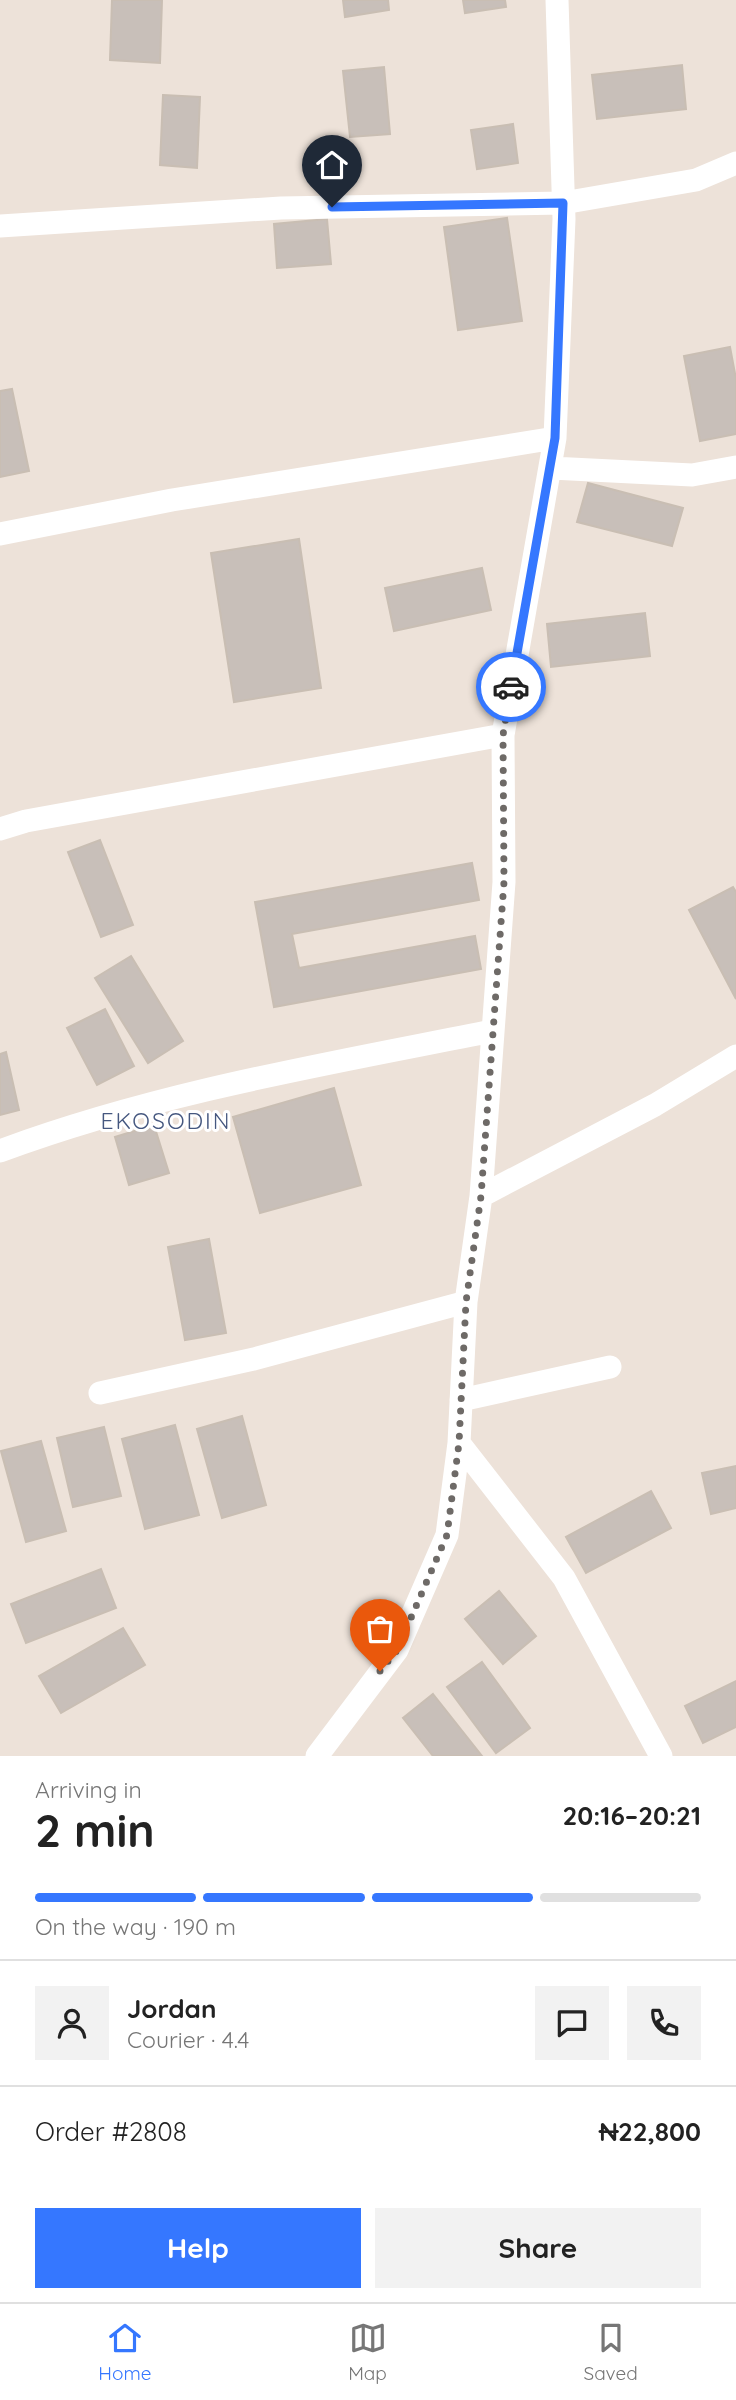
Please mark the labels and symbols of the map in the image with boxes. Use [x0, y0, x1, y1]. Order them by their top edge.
pin [302, 135, 362, 207]
courier [476, 652, 546, 722]
district label: EKOSODIN [100, 1106, 232, 1135]
pin [350, 1599, 410, 1671]

